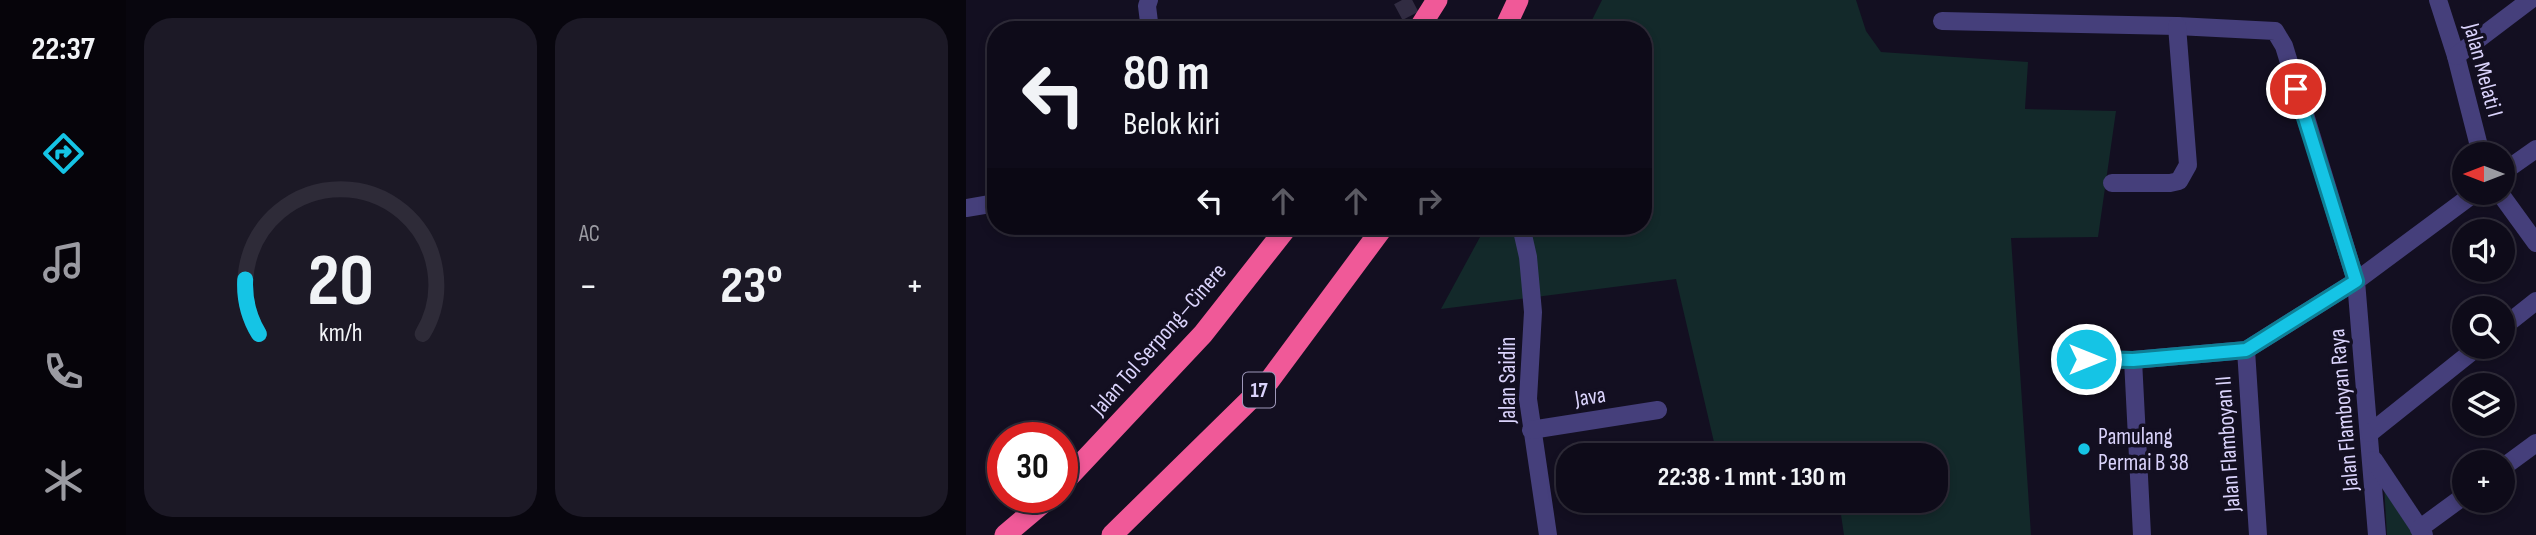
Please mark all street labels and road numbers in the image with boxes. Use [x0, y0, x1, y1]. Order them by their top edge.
street label: Jalan Melati I [2457, 19, 2509, 120]
street label: Jalan Tol Serpong–Cinere [1084, 258, 1232, 422]
street label: Jalan Flamboyan Raya [2323, 327, 2365, 493]
street label: Jalan Saidin [1494, 337, 1522, 424]
road number: 17 [1243, 372, 1275, 408]
street label: Jalan Flamboyan II [2209, 375, 2247, 514]
street label: Java [1572, 381, 1608, 413]

